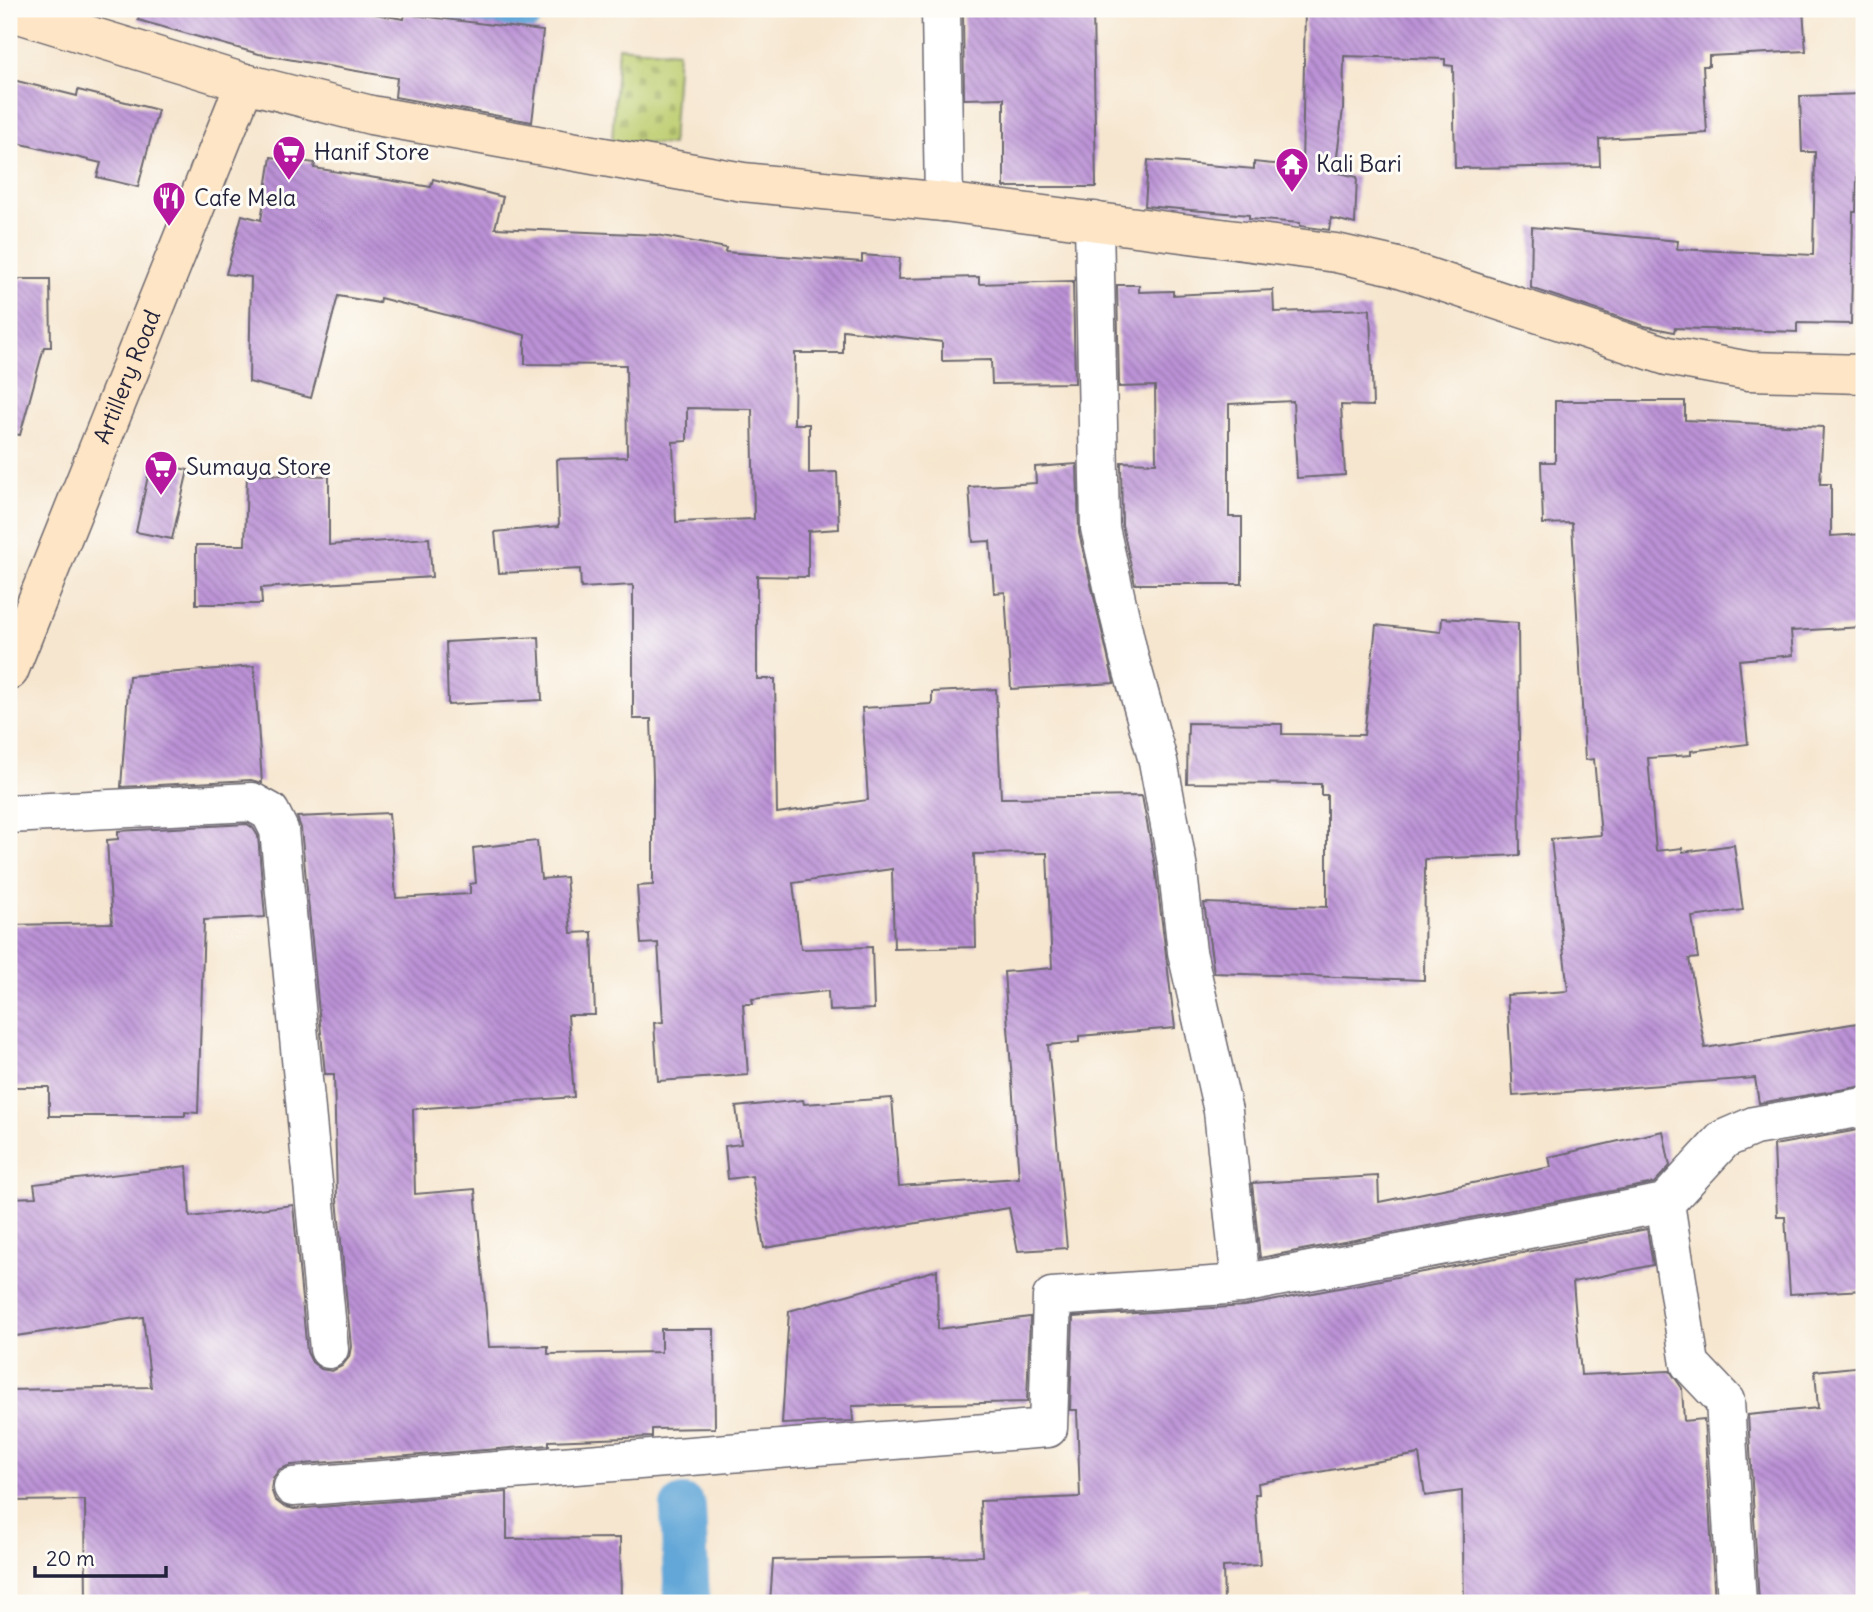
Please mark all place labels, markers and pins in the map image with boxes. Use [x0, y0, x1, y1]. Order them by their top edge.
supermarket icon: Hanif Store [270, 133, 308, 182]
place label: Hanif Store [314, 137, 429, 166]
temple icon: Kali Bari [1273, 145, 1311, 194]
place label: Kali Bari [1316, 149, 1402, 178]
restaurant icon: Cafe Mela [150, 179, 188, 228]
place label: Cafe Mela [194, 183, 296, 212]
supermarket icon: Sumaya Store [142, 448, 180, 497]
place label: Sumaya Store [186, 452, 331, 481]

